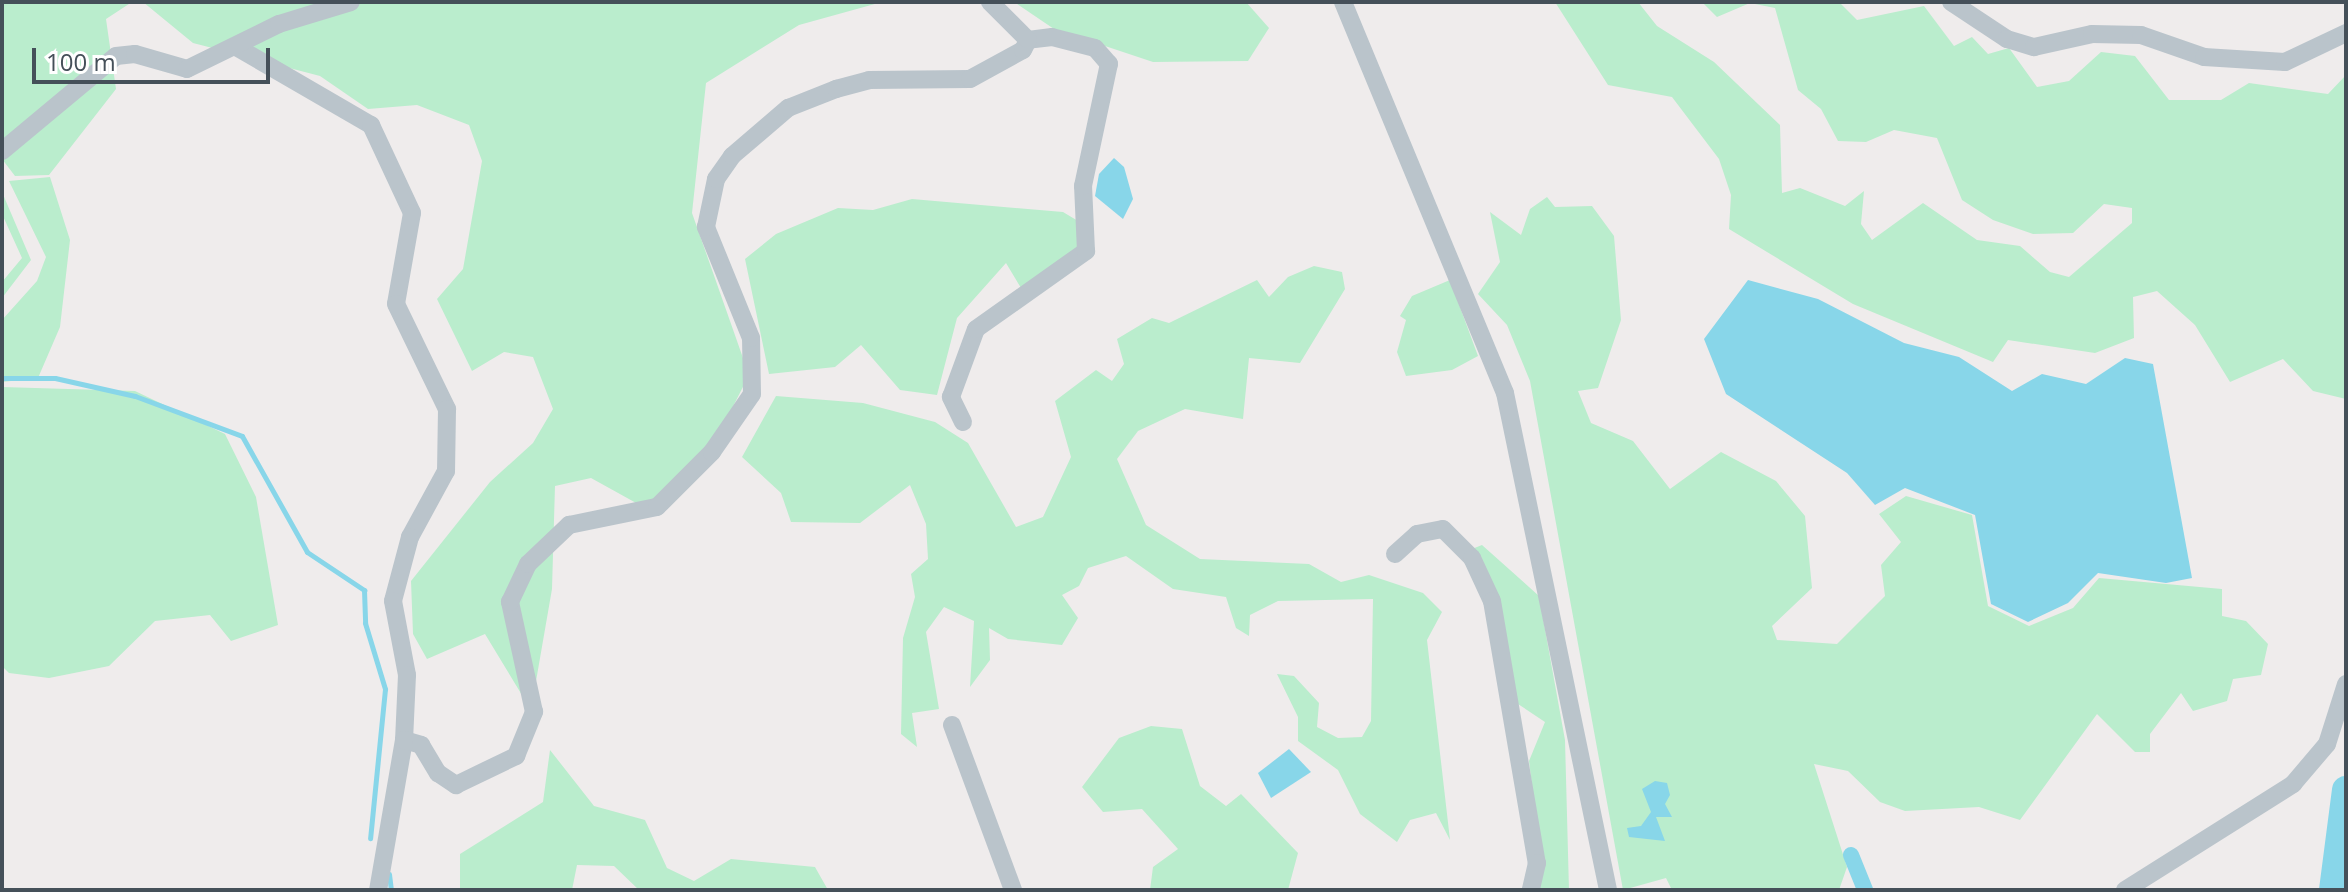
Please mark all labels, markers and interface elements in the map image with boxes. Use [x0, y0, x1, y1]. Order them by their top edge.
scale bar [36, 32, 274, 82]
text: 100 m [46, 45, 116, 78]

